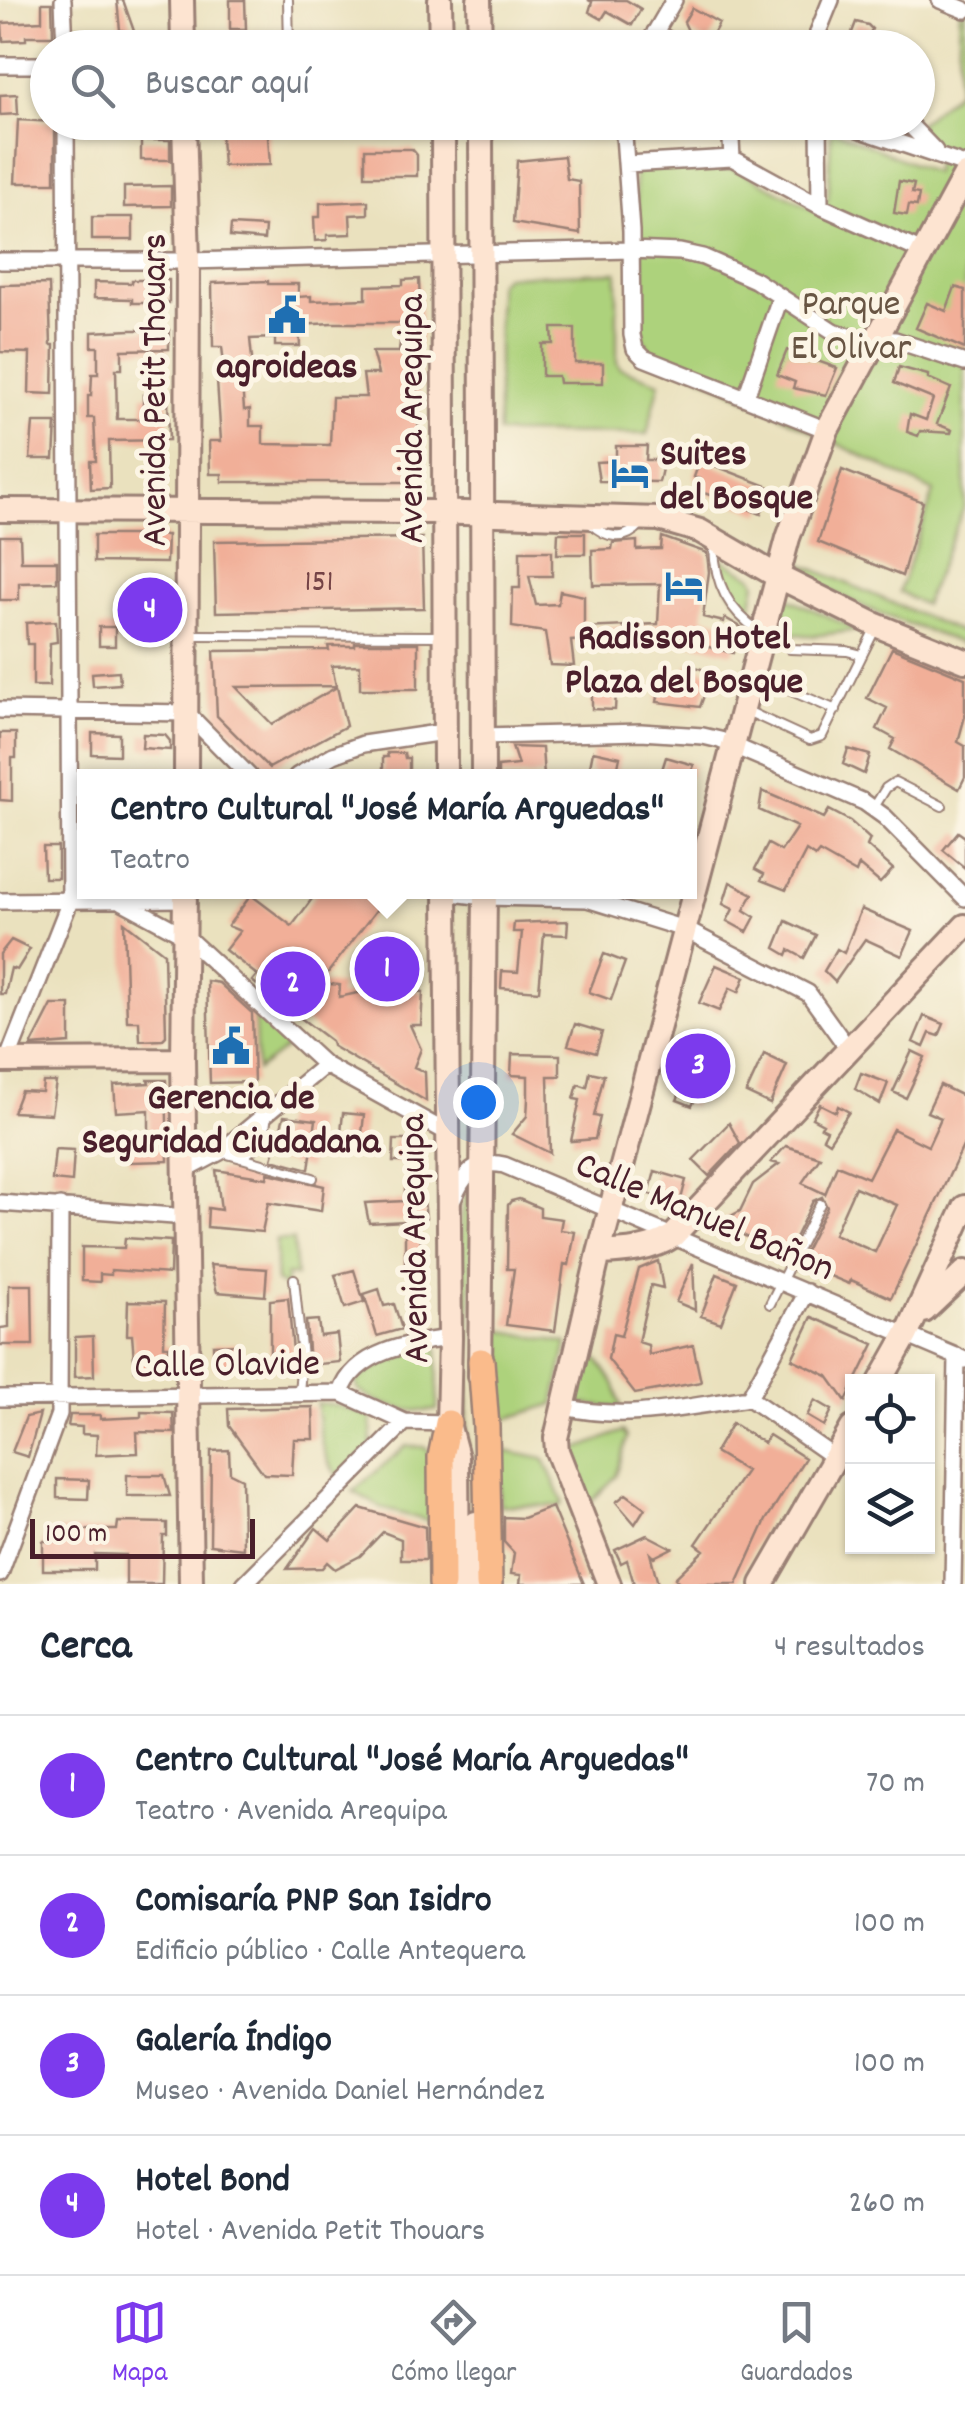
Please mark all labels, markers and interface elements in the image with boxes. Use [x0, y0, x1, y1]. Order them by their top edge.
search box [30, 30, 935, 140]
icon: search [65, 58, 120, 113]
text: Buscar aquí [145, 58, 309, 113]
street label: Avenida Petit Thouars [130, 233, 185, 547]
park label: Parque El Olivar [791, 279, 911, 378]
street label: Avenida Arequipa [387, 293, 442, 544]
public building icon: agroideas [266, 294, 308, 336]
place label: agroideas [217, 342, 357, 397]
place label: Suites del Bosque [660, 429, 813, 528]
hotel icon: Suites del Bosque [609, 452, 651, 494]
house number: 151 [305, 561, 333, 607]
hotel icon: Radisson Hotel Plaza del Bosque [663, 565, 705, 607]
pin: 4 [118, 572, 182, 648]
place label: Radisson Hotel Plaza del Bosque [565, 613, 803, 712]
popup [77, 769, 697, 899]
text: Centro Cultural "José María Arguedas" [110, 784, 664, 839]
text: Teatro [110, 839, 190, 885]
pin: 1 [354, 932, 420, 1006]
pin: 2 [260, 946, 326, 1022]
public building icon: Gerencia de Seguridad Ciudadana [210, 1025, 252, 1067]
pin: 3 [666, 1028, 730, 1104]
place label: Gerencia de Seguridad Ciudadana [82, 1073, 381, 1172]
your location [453, 1077, 504, 1128]
street label: Avenida Arequipa [388, 1113, 447, 1364]
street label: Calle Manuel Bañon [566, 1140, 842, 1298]
street label: Calle Olavide [134, 1338, 321, 1397]
map controls [845, 1374, 935, 1554]
button: locate [845, 1374, 935, 1464]
button: layers [845, 1464, 935, 1554]
scale bar [30, 1514, 255, 1558]
text: 100 m [45, 1516, 107, 1556]
text: Cerca [40, 1619, 131, 1679]
text: 4 resultados [774, 1626, 925, 1672]
text: Centro Cultural "José María Arguedas" [135, 1735, 689, 1790]
text: 1 [69, 1762, 76, 1808]
text: 70 m [866, 1762, 925, 1808]
text: Teatro · Avenida Arequipa [135, 1790, 447, 1836]
text: Comisaría PNP San Isidro [135, 1875, 492, 1930]
text: 2 [66, 1902, 79, 1948]
text: 100 m [854, 1902, 925, 1948]
text: Edificio público · Calle Antequera [135, 1930, 525, 1976]
text: Galería Índigo [135, 2015, 332, 2070]
text: 3 [65, 2042, 80, 2088]
text: 100 m [854, 2042, 925, 2088]
text: Museo · Avenida Daniel Hernández [135, 2070, 545, 2116]
text: Hotel Bond [135, 2155, 290, 2210]
text: 4 [66, 2182, 79, 2228]
text: 260 m [849, 2182, 925, 2228]
text: Hotel · Avenida Petit Thouars [135, 2210, 485, 2256]
tab: Mapa [112, 2295, 167, 2395]
tab: Cómo llegar [391, 2295, 517, 2395]
tab: Guardados [740, 2295, 853, 2395]

